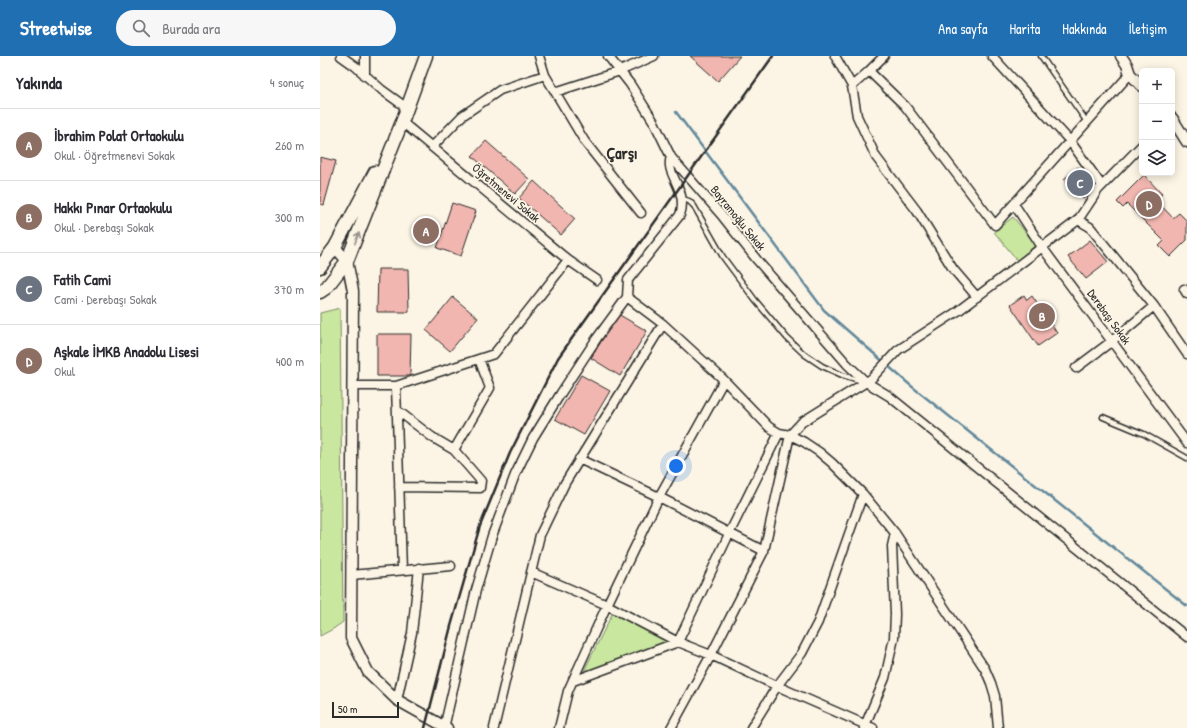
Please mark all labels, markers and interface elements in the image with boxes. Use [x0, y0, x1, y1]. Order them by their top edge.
search box [116, 10, 396, 46]
text: Streetwise [20, 15, 92, 41]
icon: search [130, 17, 152, 39]
text: Burada ara [162, 18, 220, 39]
text: Ana sayfa [938, 19, 987, 38]
text: Harita [1009, 19, 1040, 38]
text: Hakkında [1062, 19, 1106, 38]
text: İletişim [1128, 19, 1167, 38]
map controls [1139, 68, 1175, 176]
button: + [1139, 68, 1175, 104]
text: Yakında [16, 71, 62, 94]
text: 4 sonuç [270, 73, 304, 91]
button: − [1139, 104, 1175, 140]
text: İbrahim Polat Ortaokulu [54, 125, 184, 146]
text: A [26, 136, 32, 154]
text: 260 m [275, 136, 304, 154]
button: layers [1139, 140, 1175, 176]
district label: Çarşı [607, 142, 637, 164]
text: Okul · Öğretmenevi Sokak [54, 146, 175, 164]
street label: Öğretmenevi Sokak [469, 159, 544, 226]
pin: C [1067, 168, 1093, 198]
street label: Bayramoğlu Sokak [707, 182, 770, 254]
pin: D [1136, 189, 1162, 219]
text: Hakkı Pınar Ortaokulu [54, 197, 172, 218]
text: B [26, 208, 32, 226]
text: 300 m [275, 208, 304, 226]
pin: A [413, 216, 439, 246]
text: Okul · Derebaşı Sokak [54, 218, 154, 236]
one-way arrow [353, 232, 361, 244]
text: Fatih Cami [54, 269, 111, 290]
text: C [25, 280, 33, 298]
text: 370 m [274, 280, 304, 298]
street label: Derebaşı Sokak [1084, 286, 1135, 348]
text: Cami · Derebaşı Sokak [54, 290, 157, 308]
pin: B [1029, 301, 1055, 331]
text: Aşkale İMKB Anadolu Lisesi [54, 341, 199, 362]
text: D [26, 352, 32, 370]
text: 400 m [276, 352, 304, 370]
text: Okul [54, 362, 75, 380]
your location [666, 456, 686, 476]
scale bar [332, 700, 399, 719]
text: 50 m [338, 702, 358, 716]

